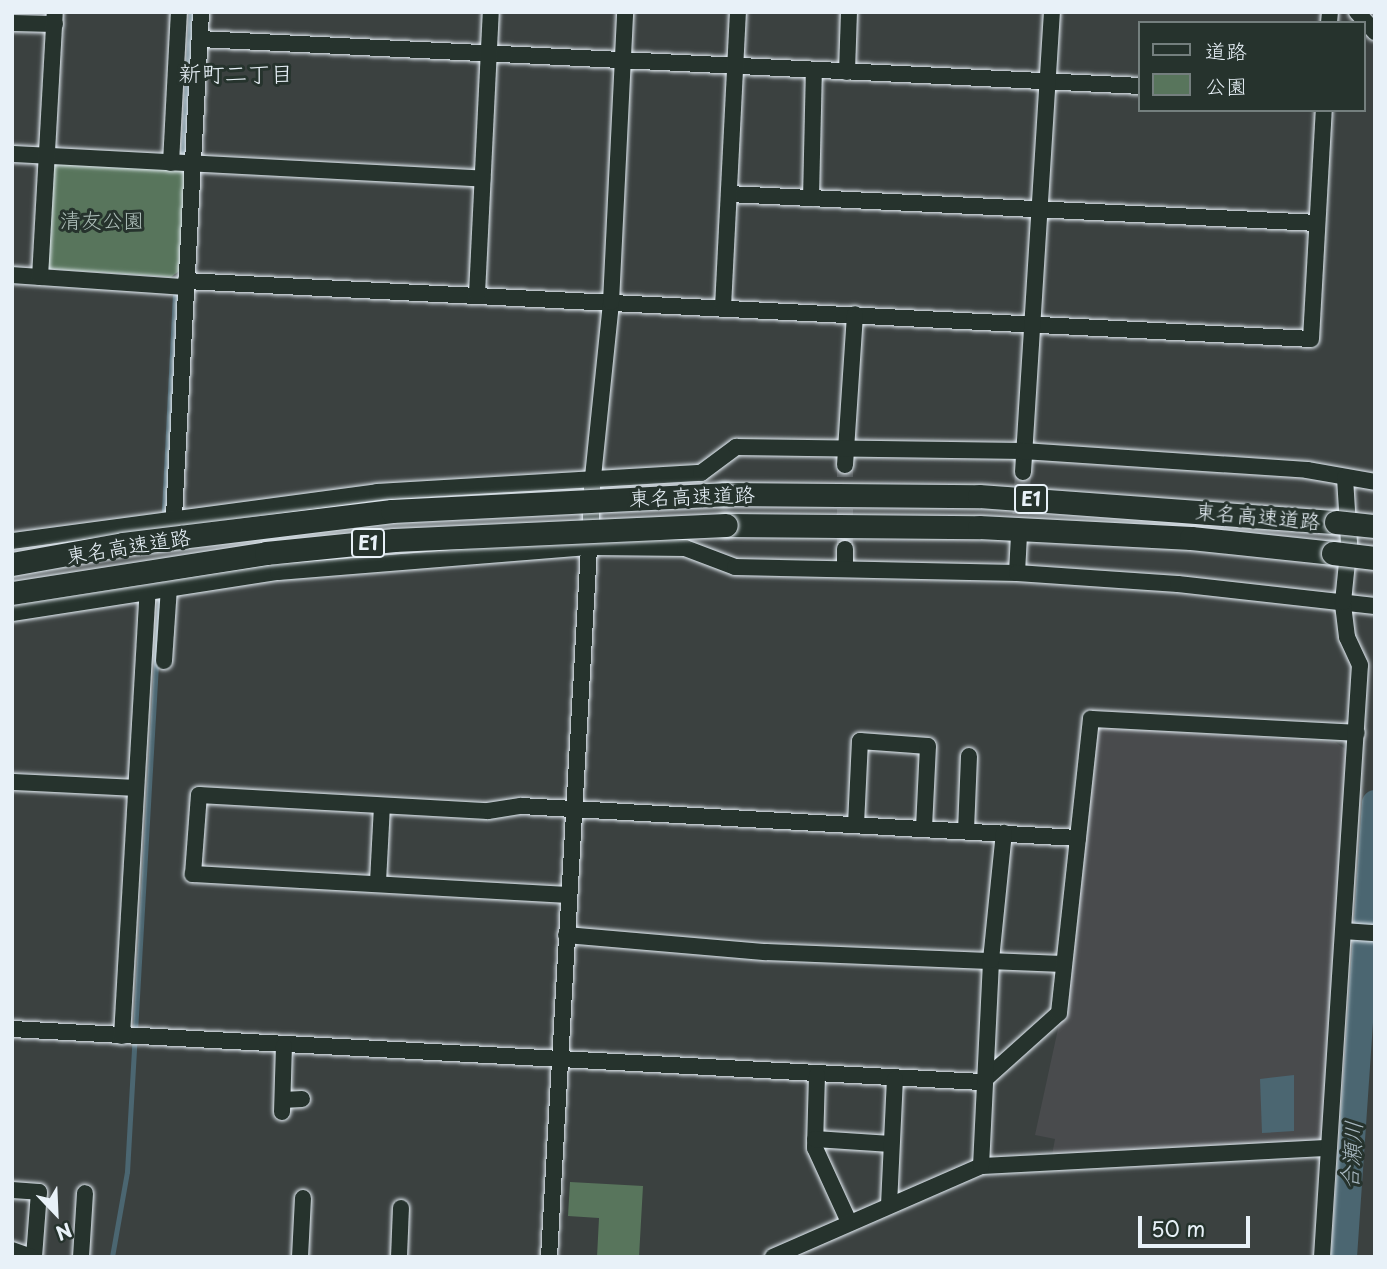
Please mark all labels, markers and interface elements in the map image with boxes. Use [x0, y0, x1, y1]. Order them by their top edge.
legend [1138, 21, 1366, 112]
text: 道路 [1205, 34, 1247, 66]
district label: 新町二丁目 [179, 59, 293, 87]
text: 公園 [1205, 69, 1247, 101]
park label: 清友公園 [60, 206, 144, 232]
street label: 東名高速道路 [629, 480, 755, 510]
road number: E1 [1014, 484, 1048, 514]
street label: 東名高速道路 [1194, 497, 1322, 533]
street label: 東名高速道路 [64, 523, 192, 567]
road number: E1 [350, 528, 386, 558]
water label: 合瀬川 [1335, 1120, 1367, 1190]
north arrow [21, 1178, 91, 1248]
scale bar [1142, 1202, 1254, 1246]
text: 50 m [1151, 1212, 1205, 1244]
text: N [52, 1217, 77, 1248]

